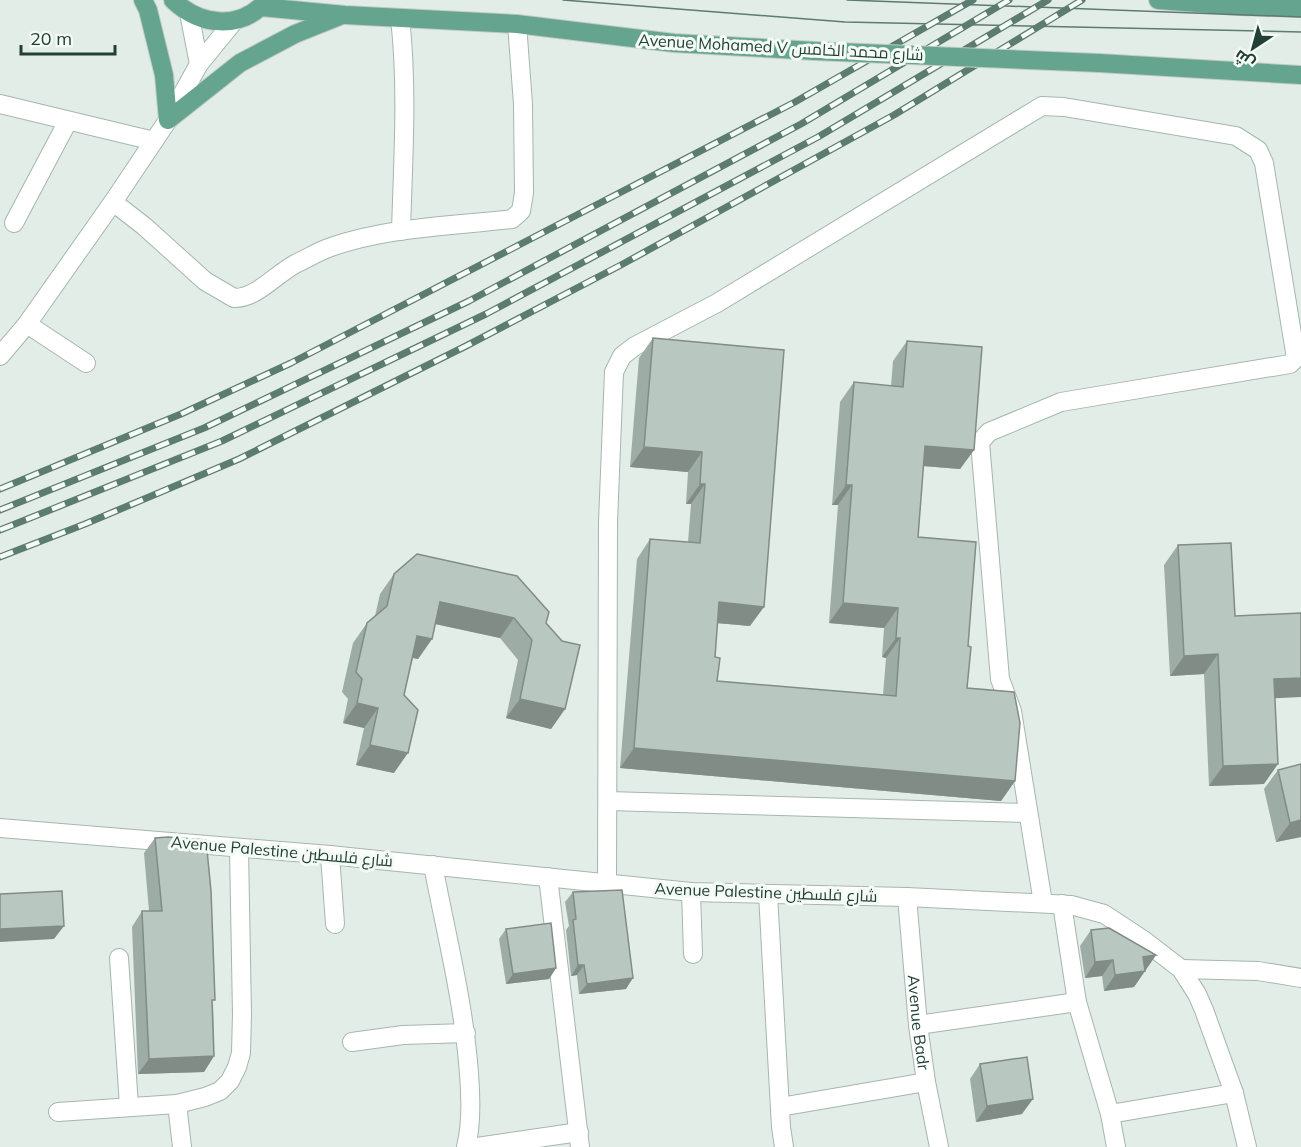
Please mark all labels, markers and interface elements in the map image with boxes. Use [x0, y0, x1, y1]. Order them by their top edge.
scale bar [21, 18, 116, 56]
north arrow [1223, 18, 1283, 78]
text: 20 m [30, 27, 72, 50]
street label: Avenue Mohamed V شارع محمد الخامس [638, 30, 924, 66]
text: ش [1230, 46, 1258, 74]
street label: Avenue Palestine شارع فلسطين [170, 831, 394, 873]
street label: Avenue Palestine شارع فلسطين [654, 878, 878, 908]
street label: Avenue Badr [904, 974, 934, 1072]

